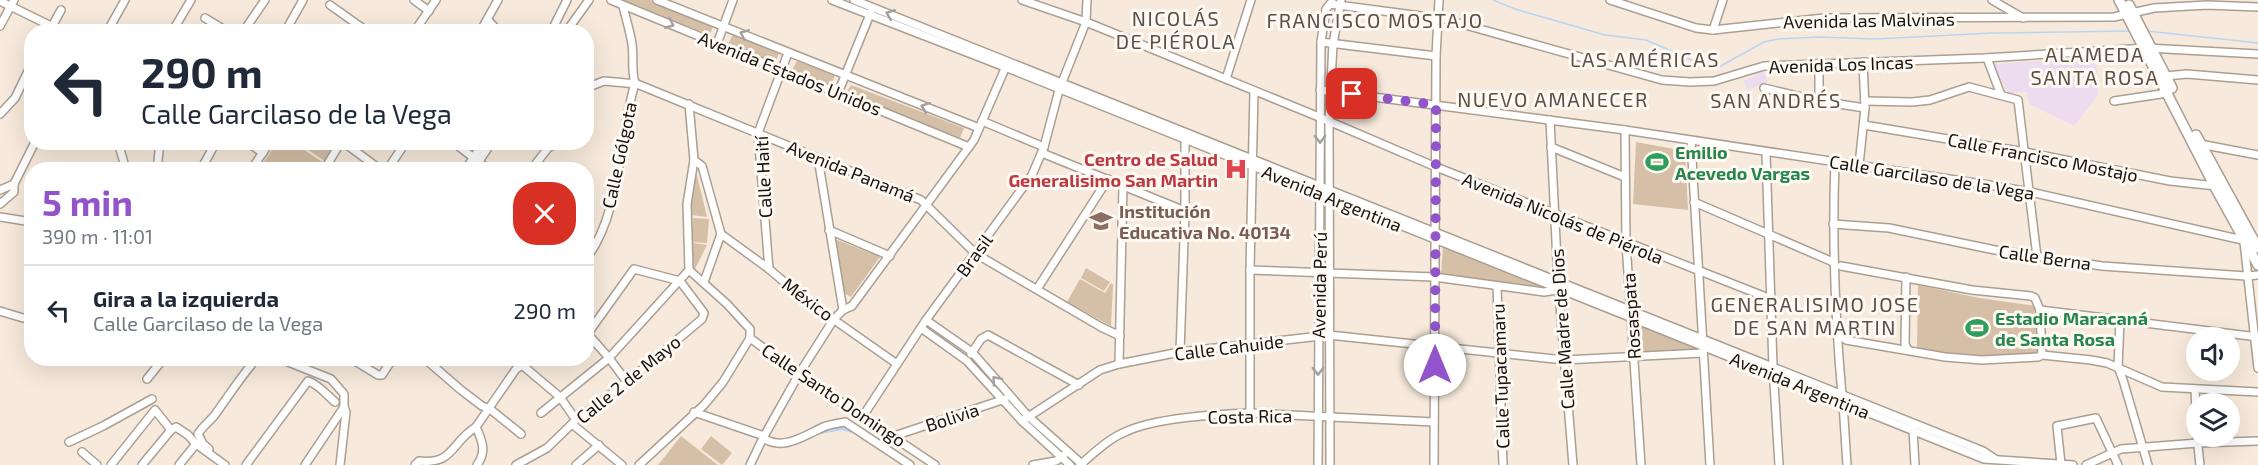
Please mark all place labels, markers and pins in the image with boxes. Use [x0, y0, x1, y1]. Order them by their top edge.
pin [1326, 68, 1377, 119]
place label: Emilio Acevedo Vargas [1675, 141, 1810, 184]
place label: Centro de Salud Generalisimo San Martin [1008, 148, 1218, 191]
sports icon: Emilio Acevedo Vargas [1644, 149, 1670, 175]
hospital icon: Centro de Salud Generalisimo San Martin [1223, 156, 1249, 182]
place label: Institución Educativa No. 40134 [1119, 200, 1291, 243]
school or university icon: Institución Educativa No. 40134 [1088, 208, 1114, 234]
place label: Estadio Maracaná de Santa Rosa [1995, 307, 2148, 350]
sports icon: Estadio Maracaná de Santa Rosa [1964, 315, 1990, 341]

